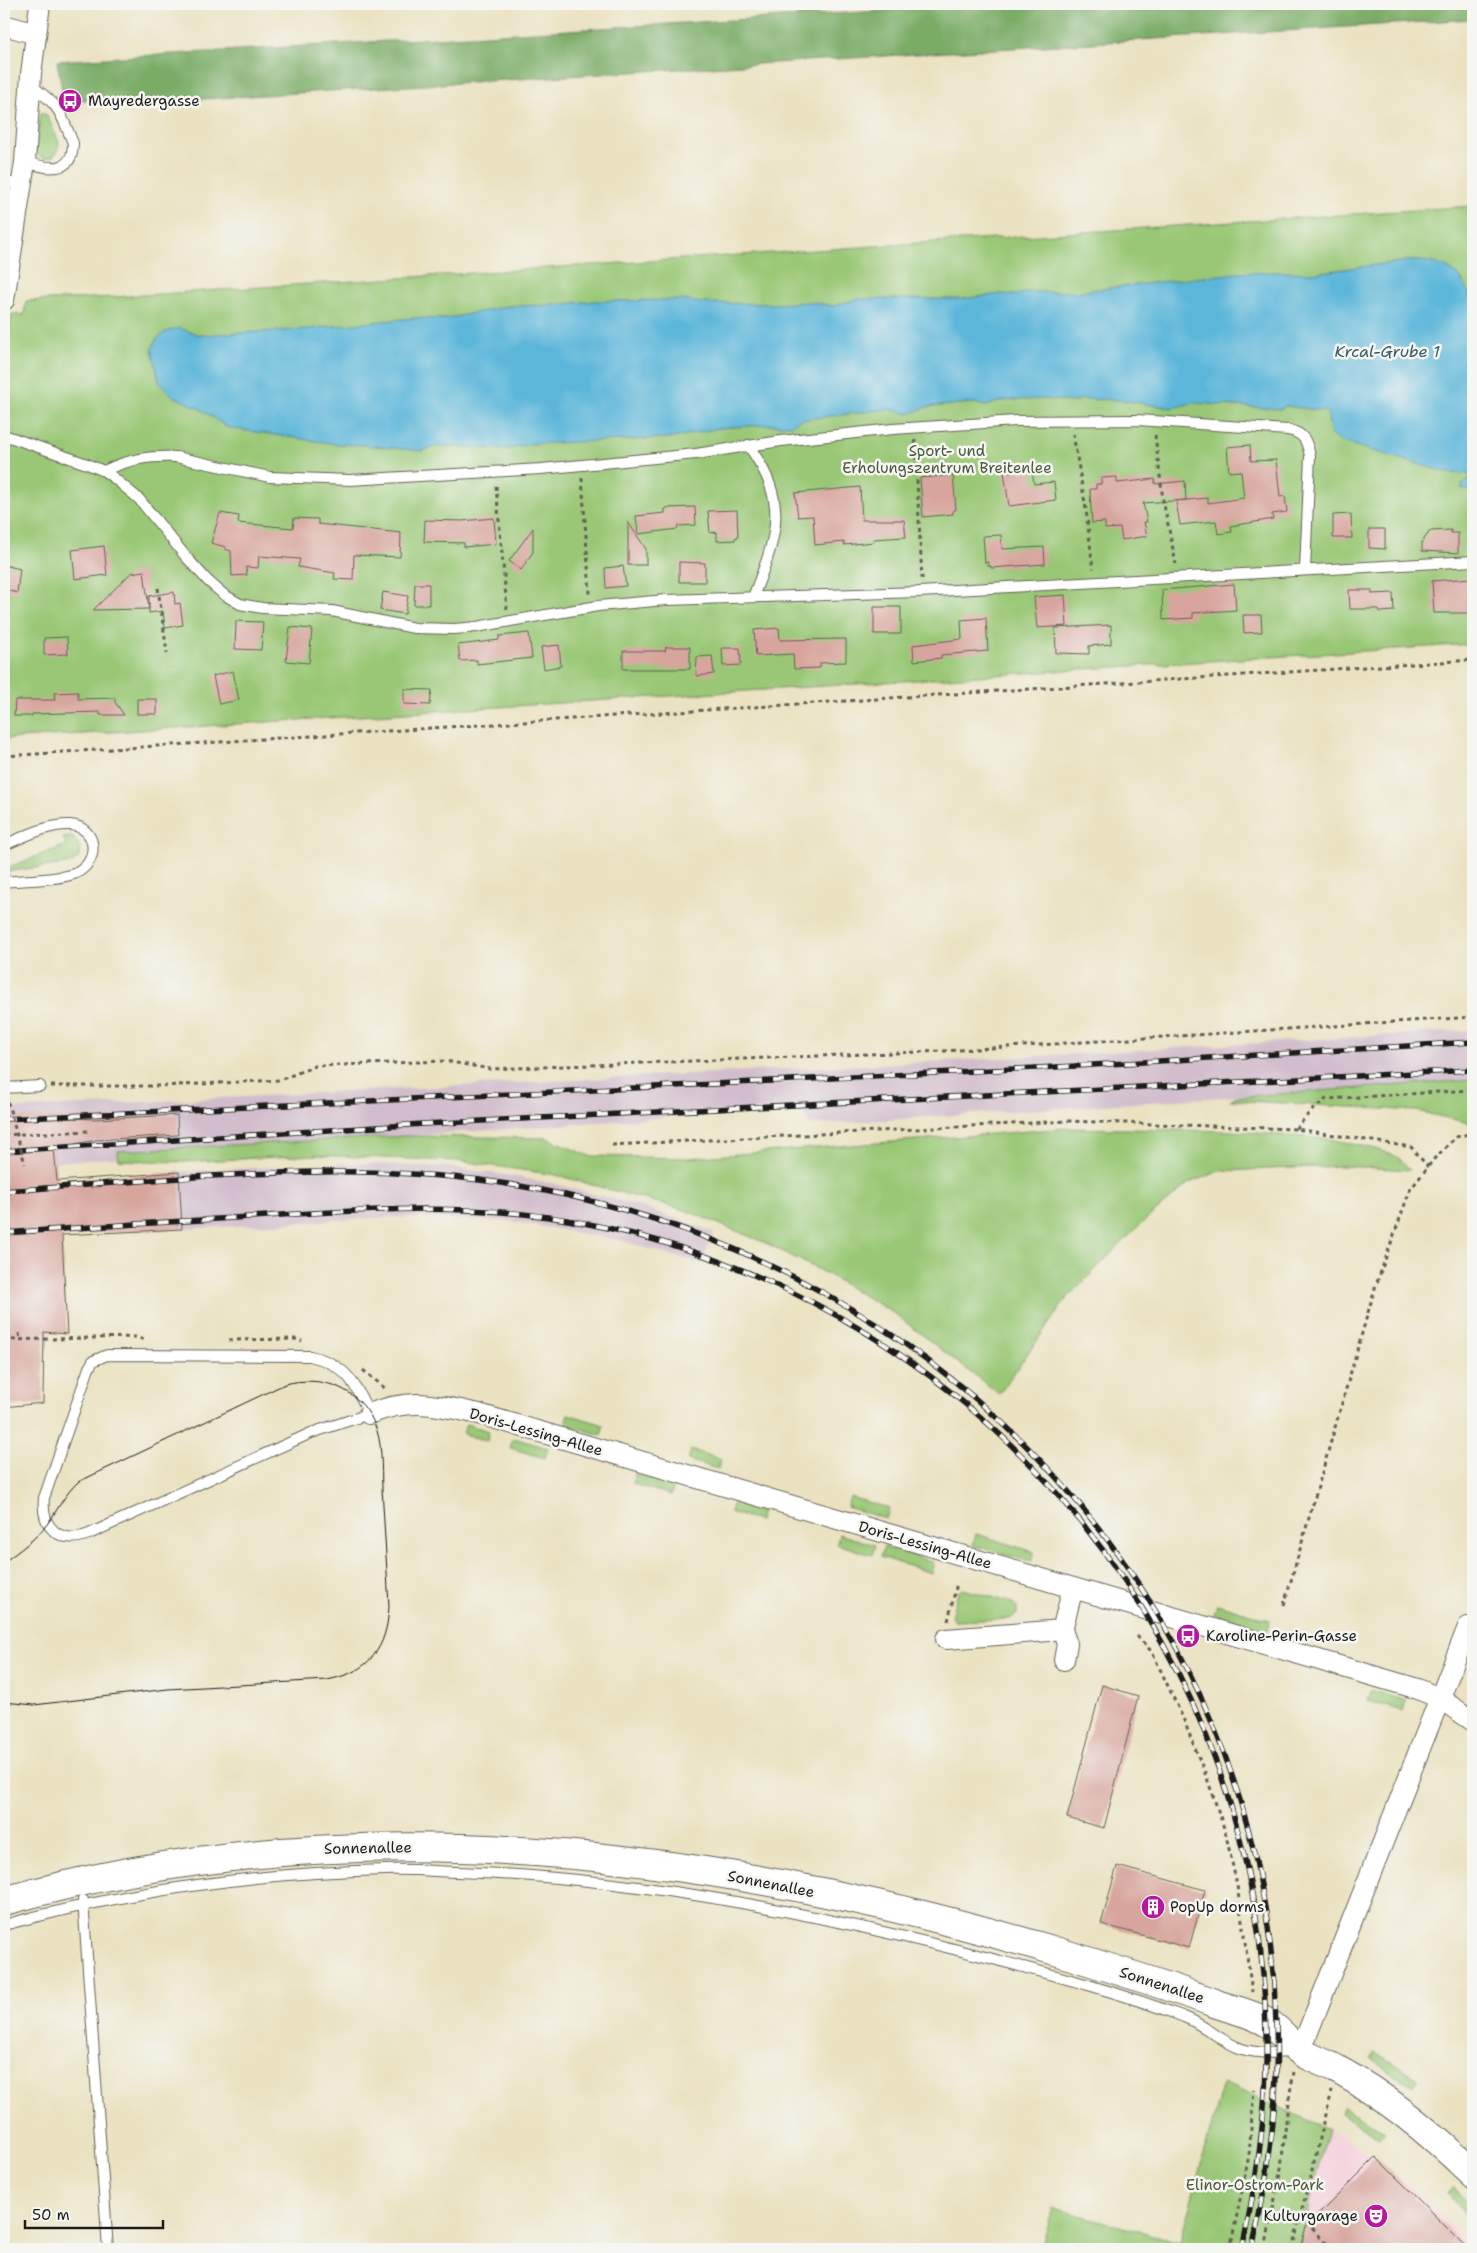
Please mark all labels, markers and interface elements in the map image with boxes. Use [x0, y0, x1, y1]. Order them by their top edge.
bus stop icon: Mayredergasse [57, 88, 83, 114]
place label: Mayredergasse [88, 91, 200, 111]
water label: Krcal-Grube 1 [1335, 341, 1440, 362]
park label: Sport- und Erholungszentrum Breitenlee [842, 441, 1052, 478]
street label: Doris-Lessing-Allee [467, 1403, 605, 1461]
street label: Doris-Lessing-Allee [856, 1516, 994, 1574]
bus stop icon: Karoline-Perin-Gasse [1175, 1623, 1201, 1649]
place label: Karoline-Perin-Gasse [1206, 1626, 1357, 1646]
street label: Sonnenallee [324, 1837, 412, 1859]
street label: Sonnenallee [726, 1866, 816, 1902]
building icon: PopUp dorms [1140, 1894, 1166, 1920]
place label: PopUp dorms [1170, 1897, 1264, 1917]
street label: Sonnenallee [1117, 1962, 1207, 2008]
park label: Elinor-Ostrom-Park [1186, 2175, 1324, 2195]
scale bar [25, 2198, 162, 2230]
theatre icon: Kulturgarage [1363, 2203, 1389, 2229]
text: 50 m [32, 2205, 70, 2225]
place label: Kulturgarage [1264, 2206, 1358, 2226]

